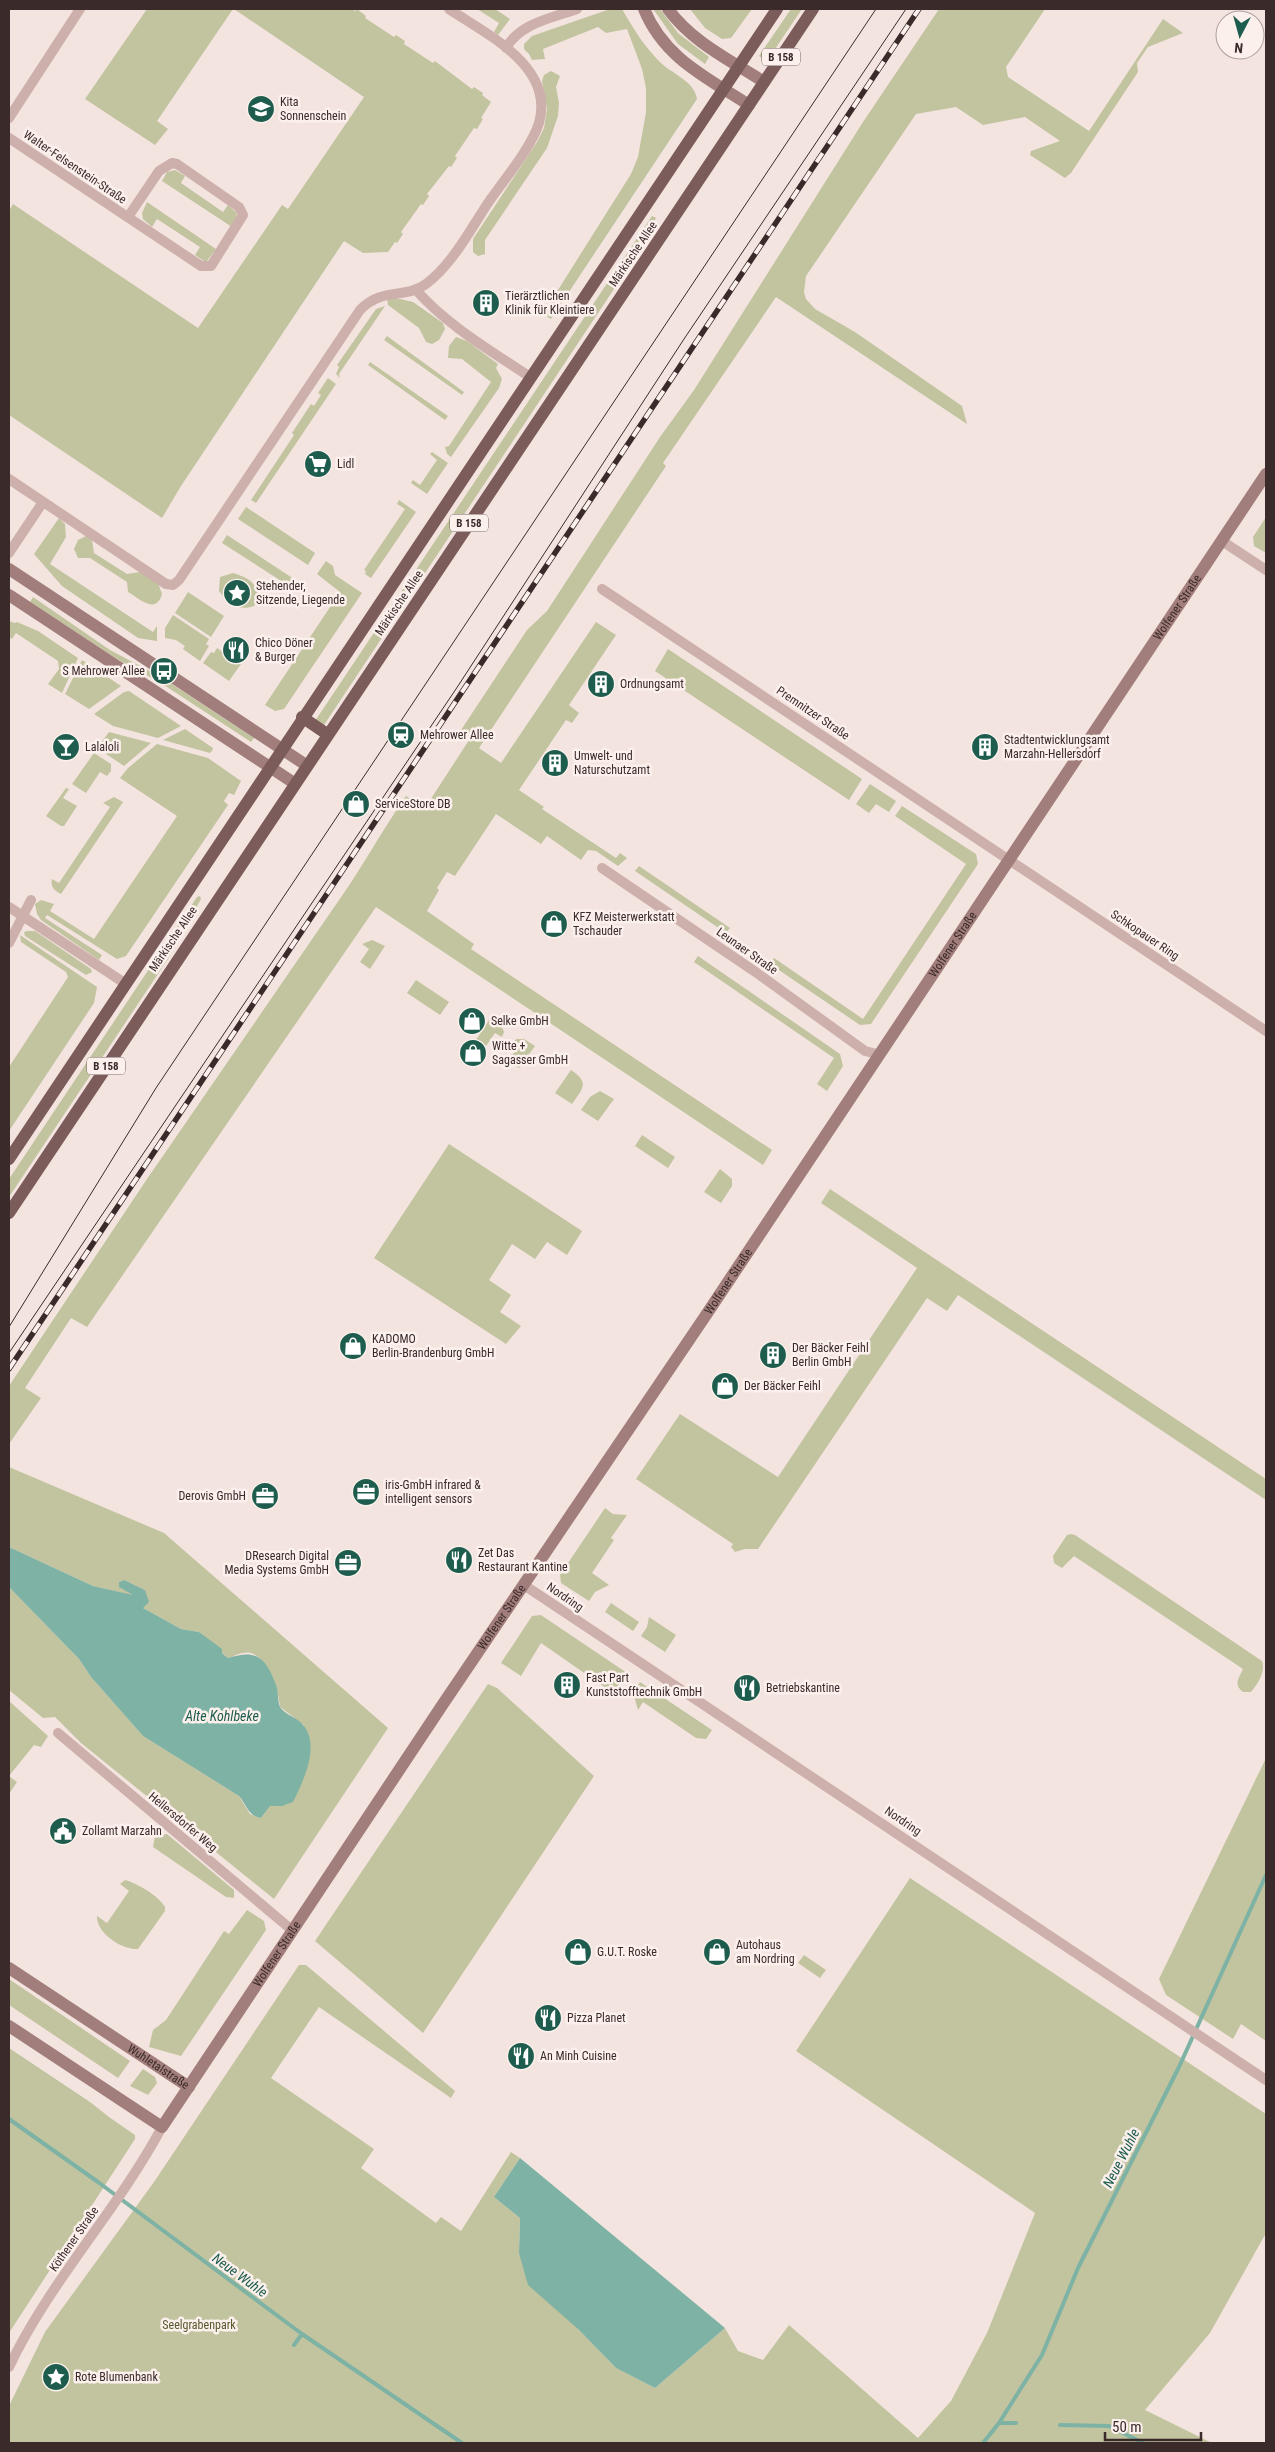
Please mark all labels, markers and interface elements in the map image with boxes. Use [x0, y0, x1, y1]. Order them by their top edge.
north arrow [1215, 10, 1265, 60]
text: N [1234, 40, 1244, 56]
road number: B 158 [762, 48, 800, 66]
school or university icon: Kita Sonnenschein [246, 94, 276, 124]
place label: Kita Sonnenschein [280, 95, 346, 123]
street label: Walter-Felsenstein-Straße [21, 127, 129, 207]
street label: Märkische Allee [606, 218, 660, 289]
building icon: Tierärztlichen Klinik für Kleintiere [471, 288, 501, 318]
place label: Tierärztlichen Klinik für Kleintiere [505, 289, 595, 317]
supermarket icon: Lidl [303, 449, 333, 479]
place label: Lidl [337, 457, 354, 471]
road number: B 158 [450, 514, 488, 532]
street label: Märkische Allee [372, 567, 426, 638]
street label: Wolfener Straße [1150, 572, 1204, 643]
place icon: Stehender, Sitzende, Liegende [222, 578, 252, 608]
place label: Stehender, Sitzende, Liegende [256, 579, 345, 607]
restaurant icon: Chico Döner & Burger [221, 635, 251, 665]
place label: Chico Döner & Burger [255, 636, 313, 664]
bus stop icon: S Mehrower Allee [149, 656, 179, 686]
place label: S Mehrower Allee [62, 664, 145, 678]
building icon: Ordnungsamt [586, 669, 616, 699]
place label: Ordnungsamt [620, 677, 684, 691]
street label: Premnitzer Straße [774, 683, 852, 743]
station icon: Mehrower Allee [386, 720, 416, 750]
place label: Mehrower Allee [420, 728, 494, 742]
bar icon: Lalaloli [51, 732, 81, 762]
building icon: Stadtentwicklungsamt Marzahn-Hellersdorf [970, 732, 1000, 762]
place label: Stadtentwicklungsamt Marzahn-Hellersdorf [1004, 733, 1110, 761]
place label: Lalaloli [85, 740, 119, 754]
building icon: Umwelt- und Naturschutzamt [540, 748, 570, 778]
place label: Umwelt- und Naturschutzamt [574, 749, 650, 777]
shop icon: ServiceStore DB [341, 789, 371, 819]
place label: ServiceStore DB [375, 797, 451, 811]
street label: Märkische Allee [146, 903, 200, 974]
street label: Schkopauer Ring [1108, 907, 1182, 963]
shop icon: KFZ Meisterwerkstatt Tschauder [539, 909, 569, 939]
street label: Wolfener Straße [926, 909, 980, 980]
place label: KFZ Meisterwerkstatt Tschauder [573, 910, 675, 938]
street label: Leunaer Straße [714, 925, 781, 977]
shop icon: Selke GmbH [457, 1006, 487, 1036]
place label: Selke GmbH [491, 1014, 549, 1028]
shop icon: Witte + Sagasser GmbH [458, 1038, 488, 1068]
place label: Witte + Sagasser GmbH [492, 1039, 568, 1067]
road number: B 158 [87, 1058, 125, 1074]
street label: Wolfener Straße [702, 1246, 755, 1317]
shop icon: KADOMO Berlin-Brandenburg GmbH [338, 1331, 368, 1361]
place label: KADOMO Berlin-Brandenburg GmbH [372, 1332, 494, 1360]
building icon: Der Bäcker Feihl Berlin GmbH [758, 1340, 788, 1370]
place label: Der Bäcker Feihl Berlin GmbH [792, 1341, 869, 1369]
shop icon: Der Bäcker Feihl [710, 1371, 740, 1401]
place label: Der Bäcker Feihl [744, 1379, 821, 1393]
office icon: iris-GmbH infrared & intelligent sensors [351, 1477, 381, 1507]
place label: iris-GmbH infrared & intelligent sensors [385, 1478, 481, 1506]
office icon: Derovis GmbH [250, 1481, 280, 1511]
place label: Derovis GmbH [178, 1489, 246, 1503]
restaurant icon: Zet Das Restaurant Kantine [444, 1545, 474, 1575]
place label: Zet Das Restaurant Kantine [478, 1546, 568, 1574]
office icon: DResearch Digital Media Systems GmbH [333, 1548, 363, 1578]
place label: DResearch Digital Media Systems GmbH [224, 1549, 329, 1577]
street label: Nordring [544, 1580, 586, 1614]
street label: Wolfener Straße [475, 1582, 529, 1652]
building icon: Fast Part Kunststofftechnik GmbH [552, 1670, 582, 1700]
place label: Fast Part Kunststofftechnik GmbH [586, 1671, 702, 1699]
restaurant icon: Betriebskantine [732, 1673, 762, 1703]
place label: Betriebskantine [766, 1681, 840, 1695]
water label: Alte Kohlbeke [184, 1708, 259, 1724]
street label: Hellersdorfer Weg [146, 1789, 220, 1855]
street label: Nordring [882, 1804, 924, 1838]
public building icon: Zollamt Marzahn [48, 1816, 78, 1846]
place label: Zollamt Marzahn [82, 1824, 162, 1838]
street label: Wolfener Straße [250, 1918, 304, 1989]
shop icon: G.U.T. Roske [563, 1937, 593, 1967]
shop icon: Autohaus am Nordring [702, 1937, 732, 1967]
place label: Autohaus am Nordring [736, 1938, 795, 1966]
place label: G.U.T. Roske [597, 1945, 657, 1959]
restaurant icon: Pizza Planet [533, 2003, 563, 2033]
place label: Pizza Planet [567, 2011, 626, 2025]
street label: Wuhletalstraße [125, 2041, 192, 2092]
restaurant icon: An Minh Cuisine [506, 2041, 536, 2071]
place label: An Minh Cuisine [540, 2049, 617, 2063]
water label: Neue Wuhle [1099, 2126, 1143, 2190]
street label: Köthener Straße [46, 2204, 102, 2274]
water label: Neue Wuhle [210, 2250, 270, 2300]
park label: Seelgrabenpark [162, 2318, 236, 2332]
place icon: Rote Blumenbank [41, 2362, 71, 2392]
place label: Rote Blumenbank [75, 2370, 158, 2384]
scale bar [1105, 2410, 1201, 2442]
text: 50 m [1112, 2418, 1142, 2436]

